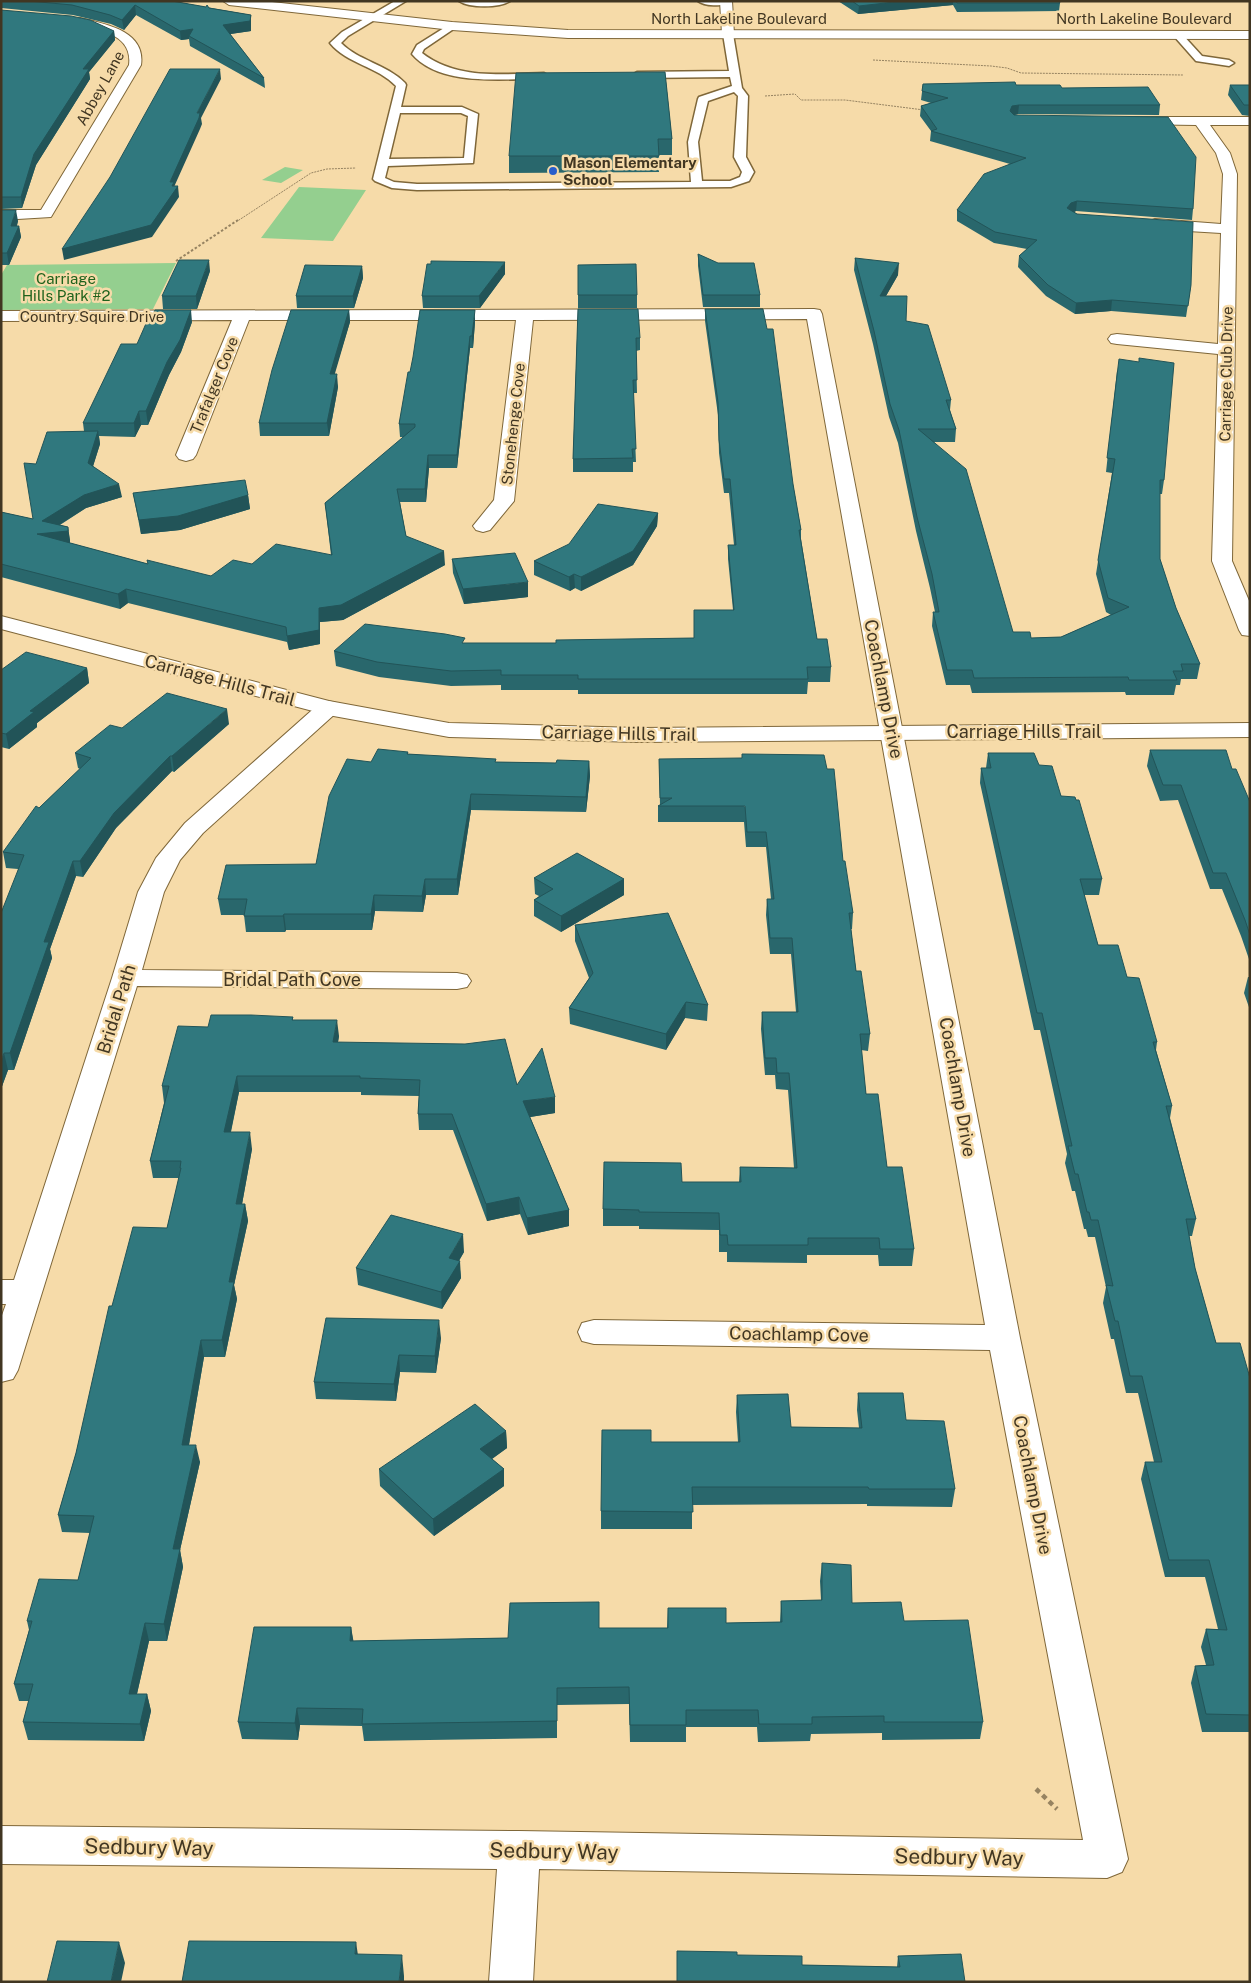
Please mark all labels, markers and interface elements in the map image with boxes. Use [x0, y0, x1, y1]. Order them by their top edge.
street label: North Lakeline Boulevard [651, 10, 827, 27]
street label: North Lakeline Boulevard [1056, 10, 1232, 27]
street label: Abbey Lane [73, 48, 127, 128]
place label: Mason Elementary School [563, 154, 697, 188]
marker: Mason Elementary School [547, 165, 559, 177]
park label: Carriage Hills Park #2 [22, 270, 110, 304]
street label: Carriage Club Drive [1216, 306, 1236, 442]
street label: Country Squire Drive [20, 308, 164, 325]
street label: Trafalger Cove [187, 334, 241, 436]
street label: Stonehenge Cove [498, 362, 528, 486]
street label: Coachlamp Drive [860, 618, 908, 760]
street label: Carriage Hills Trail [142, 650, 298, 710]
street label: Carriage Hills Trail [541, 721, 697, 745]
street label: Carriage Hills Trail [946, 721, 1102, 742]
street label: Bridal Path [92, 962, 140, 1056]
street label: Bridal Path Cove [223, 969, 361, 990]
street label: Coachlamp Drive [935, 1016, 981, 1158]
street label: Coachlamp Cove [729, 1322, 869, 1346]
street label: Coachlamp Drive [1009, 1414, 1057, 1556]
street label: Sedbury Way [84, 1833, 214, 1861]
street label: Sedbury Way [489, 1837, 619, 1865]
street label: Sedbury Way [894, 1843, 1024, 1871]

